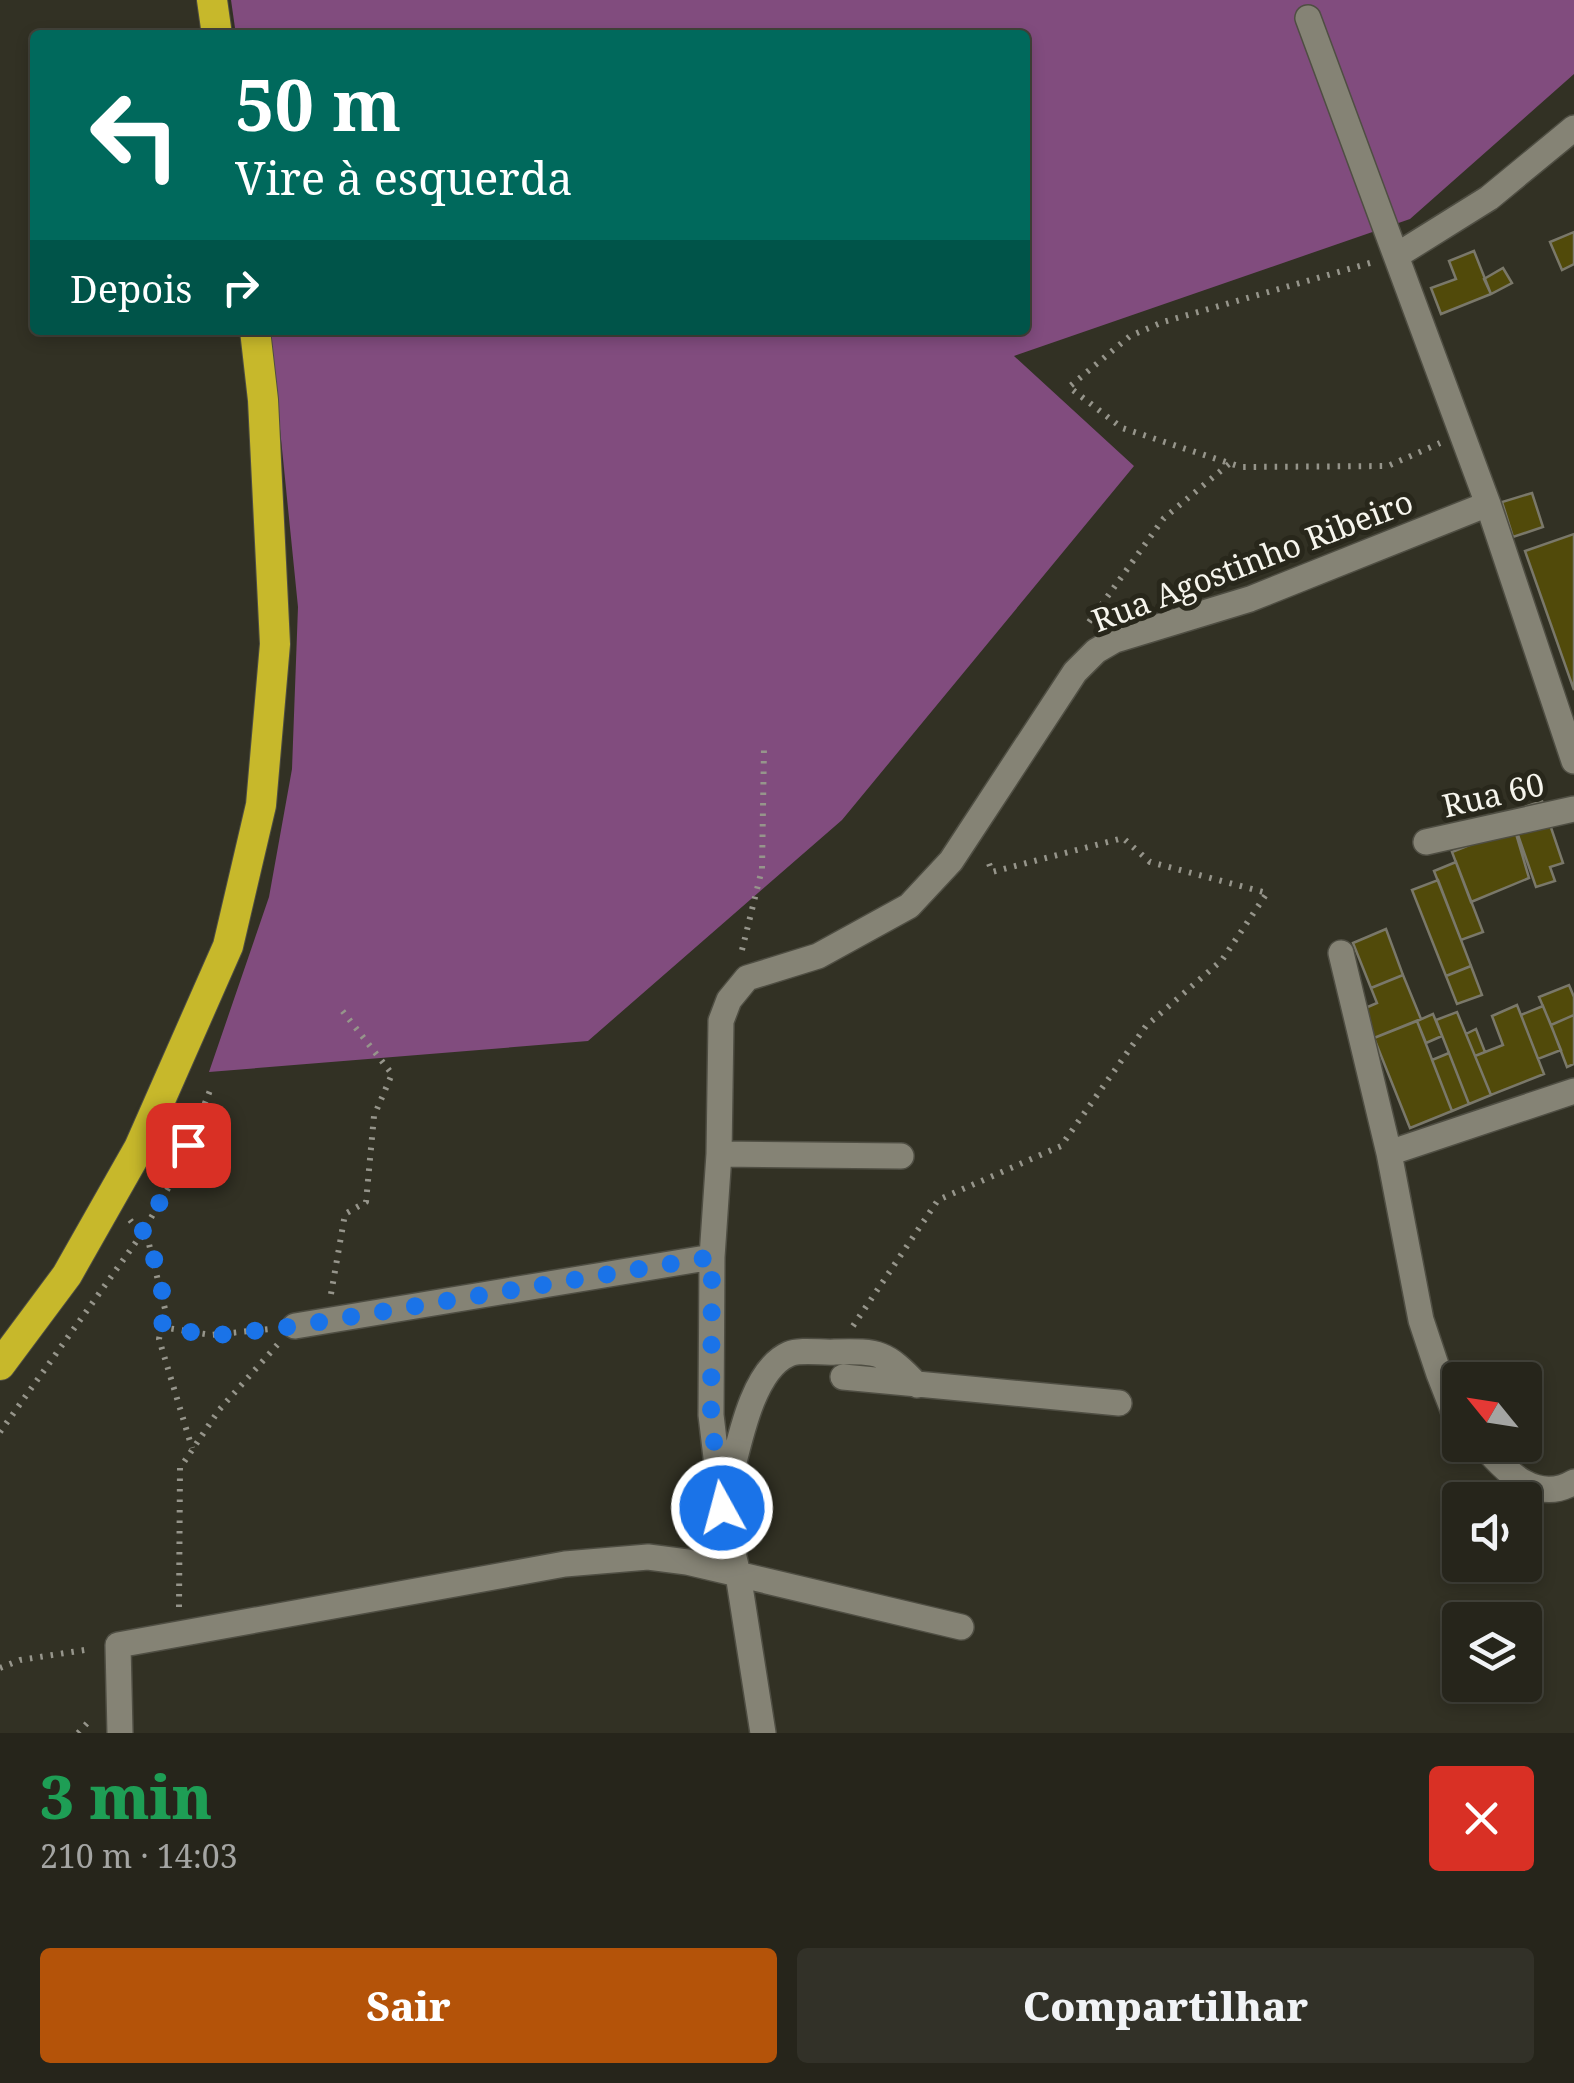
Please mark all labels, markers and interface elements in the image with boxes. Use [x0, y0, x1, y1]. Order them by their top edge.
text: 50 m [235, 56, 401, 152]
icon: left [70, 70, 200, 200]
text: Vire à esquerda [235, 147, 573, 208]
icon: right [213, 260, 268, 315]
text: Depois [70, 262, 193, 314]
street label: Rua Agostinho Ribeiro [1085, 479, 1419, 641]
street label: Rua 60 [1438, 761, 1548, 827]
pin [146, 1103, 231, 1188]
icon: arrive [161, 1118, 216, 1173]
north arrow [1442, 1362, 1542, 1462]
map controls [1442, 1362, 1542, 1702]
position arrow [670, 1456, 774, 1560]
button: sound [1442, 1482, 1542, 1582]
button: layers [1442, 1602, 1542, 1702]
text: 3 min [40, 1755, 212, 1837]
button: close [1429, 1766, 1534, 1871]
text: 210 m · 14:03 [40, 1834, 238, 1877]
button: Sair [40, 1948, 777, 2063]
button: Compartilhar [797, 1948, 1534, 2063]

